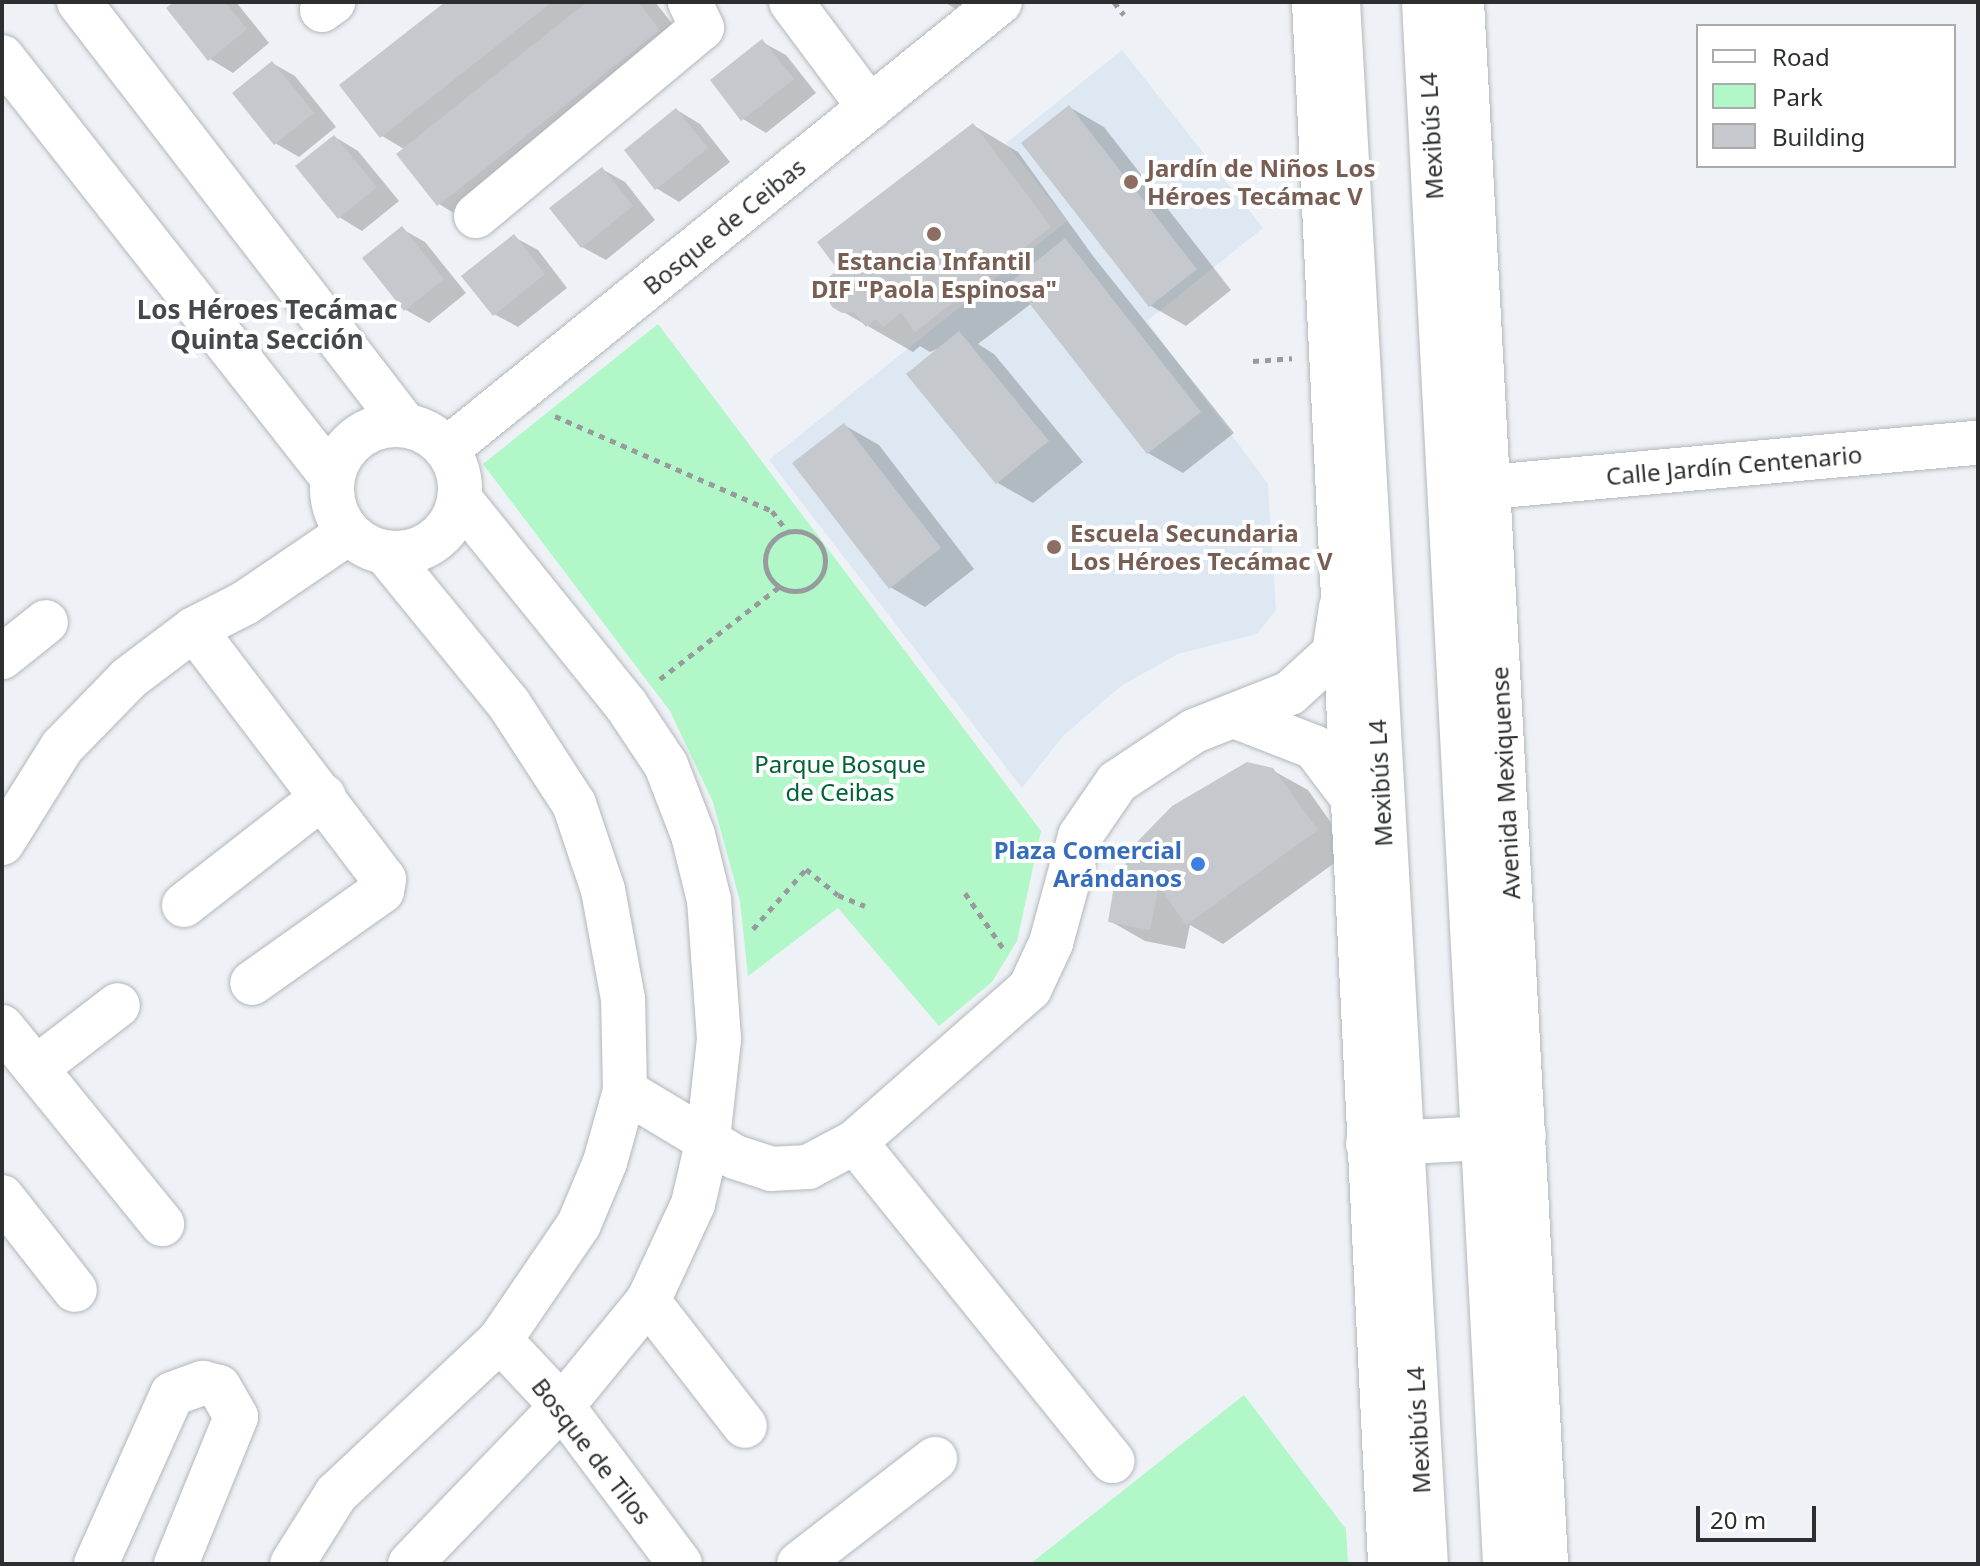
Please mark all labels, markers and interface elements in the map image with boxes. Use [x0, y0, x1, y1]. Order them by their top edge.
legend [1696, 24, 1956, 168]
text: Road [1772, 40, 1830, 73]
street label: Mexibús L4 [1413, 72, 1449, 200]
text: Park [1772, 80, 1823, 113]
text: Building [1772, 120, 1865, 153]
street label: Bosque de Ceibas [637, 152, 811, 300]
place label: Jardín de Niños Los Héroes Tecámac V [1147, 154, 1376, 210]
marker: Jardín de Niños Los Héroes Tecámac V [1122, 173, 1140, 191]
marker: Estancia Infantil DIF "Paola Espinosa" [925, 225, 943, 243]
place label: Estancia Infantil DIF "Paola Espinosa" [811, 247, 1057, 303]
district label: Los Héroes Tecámac Quinta Sección [137, 294, 397, 356]
street label: Calle Jardín Centenario [1605, 439, 1863, 491]
place label: Escuela Secundaria Los Héroes Tecámac V [1070, 519, 1333, 575]
marker: Escuela Secundaria Los Héroes Tecámac V [1045, 538, 1063, 556]
street label: Avenida Mexiquense [1485, 666, 1525, 900]
street label: Mexibús L4 [1362, 719, 1398, 847]
park label: Parque Bosque de Ceibas [754, 750, 926, 806]
place label: Plaza Comercial Arándanos [994, 836, 1182, 892]
marker: Plaza Comercial Arándanos [1189, 855, 1207, 873]
street label: Mexibús L4 [1400, 1366, 1436, 1494]
street label: Bosque de Tilos [526, 1372, 658, 1530]
scale bar [1700, 1490, 1820, 1540]
text: 20 m [1710, 1503, 1766, 1536]

